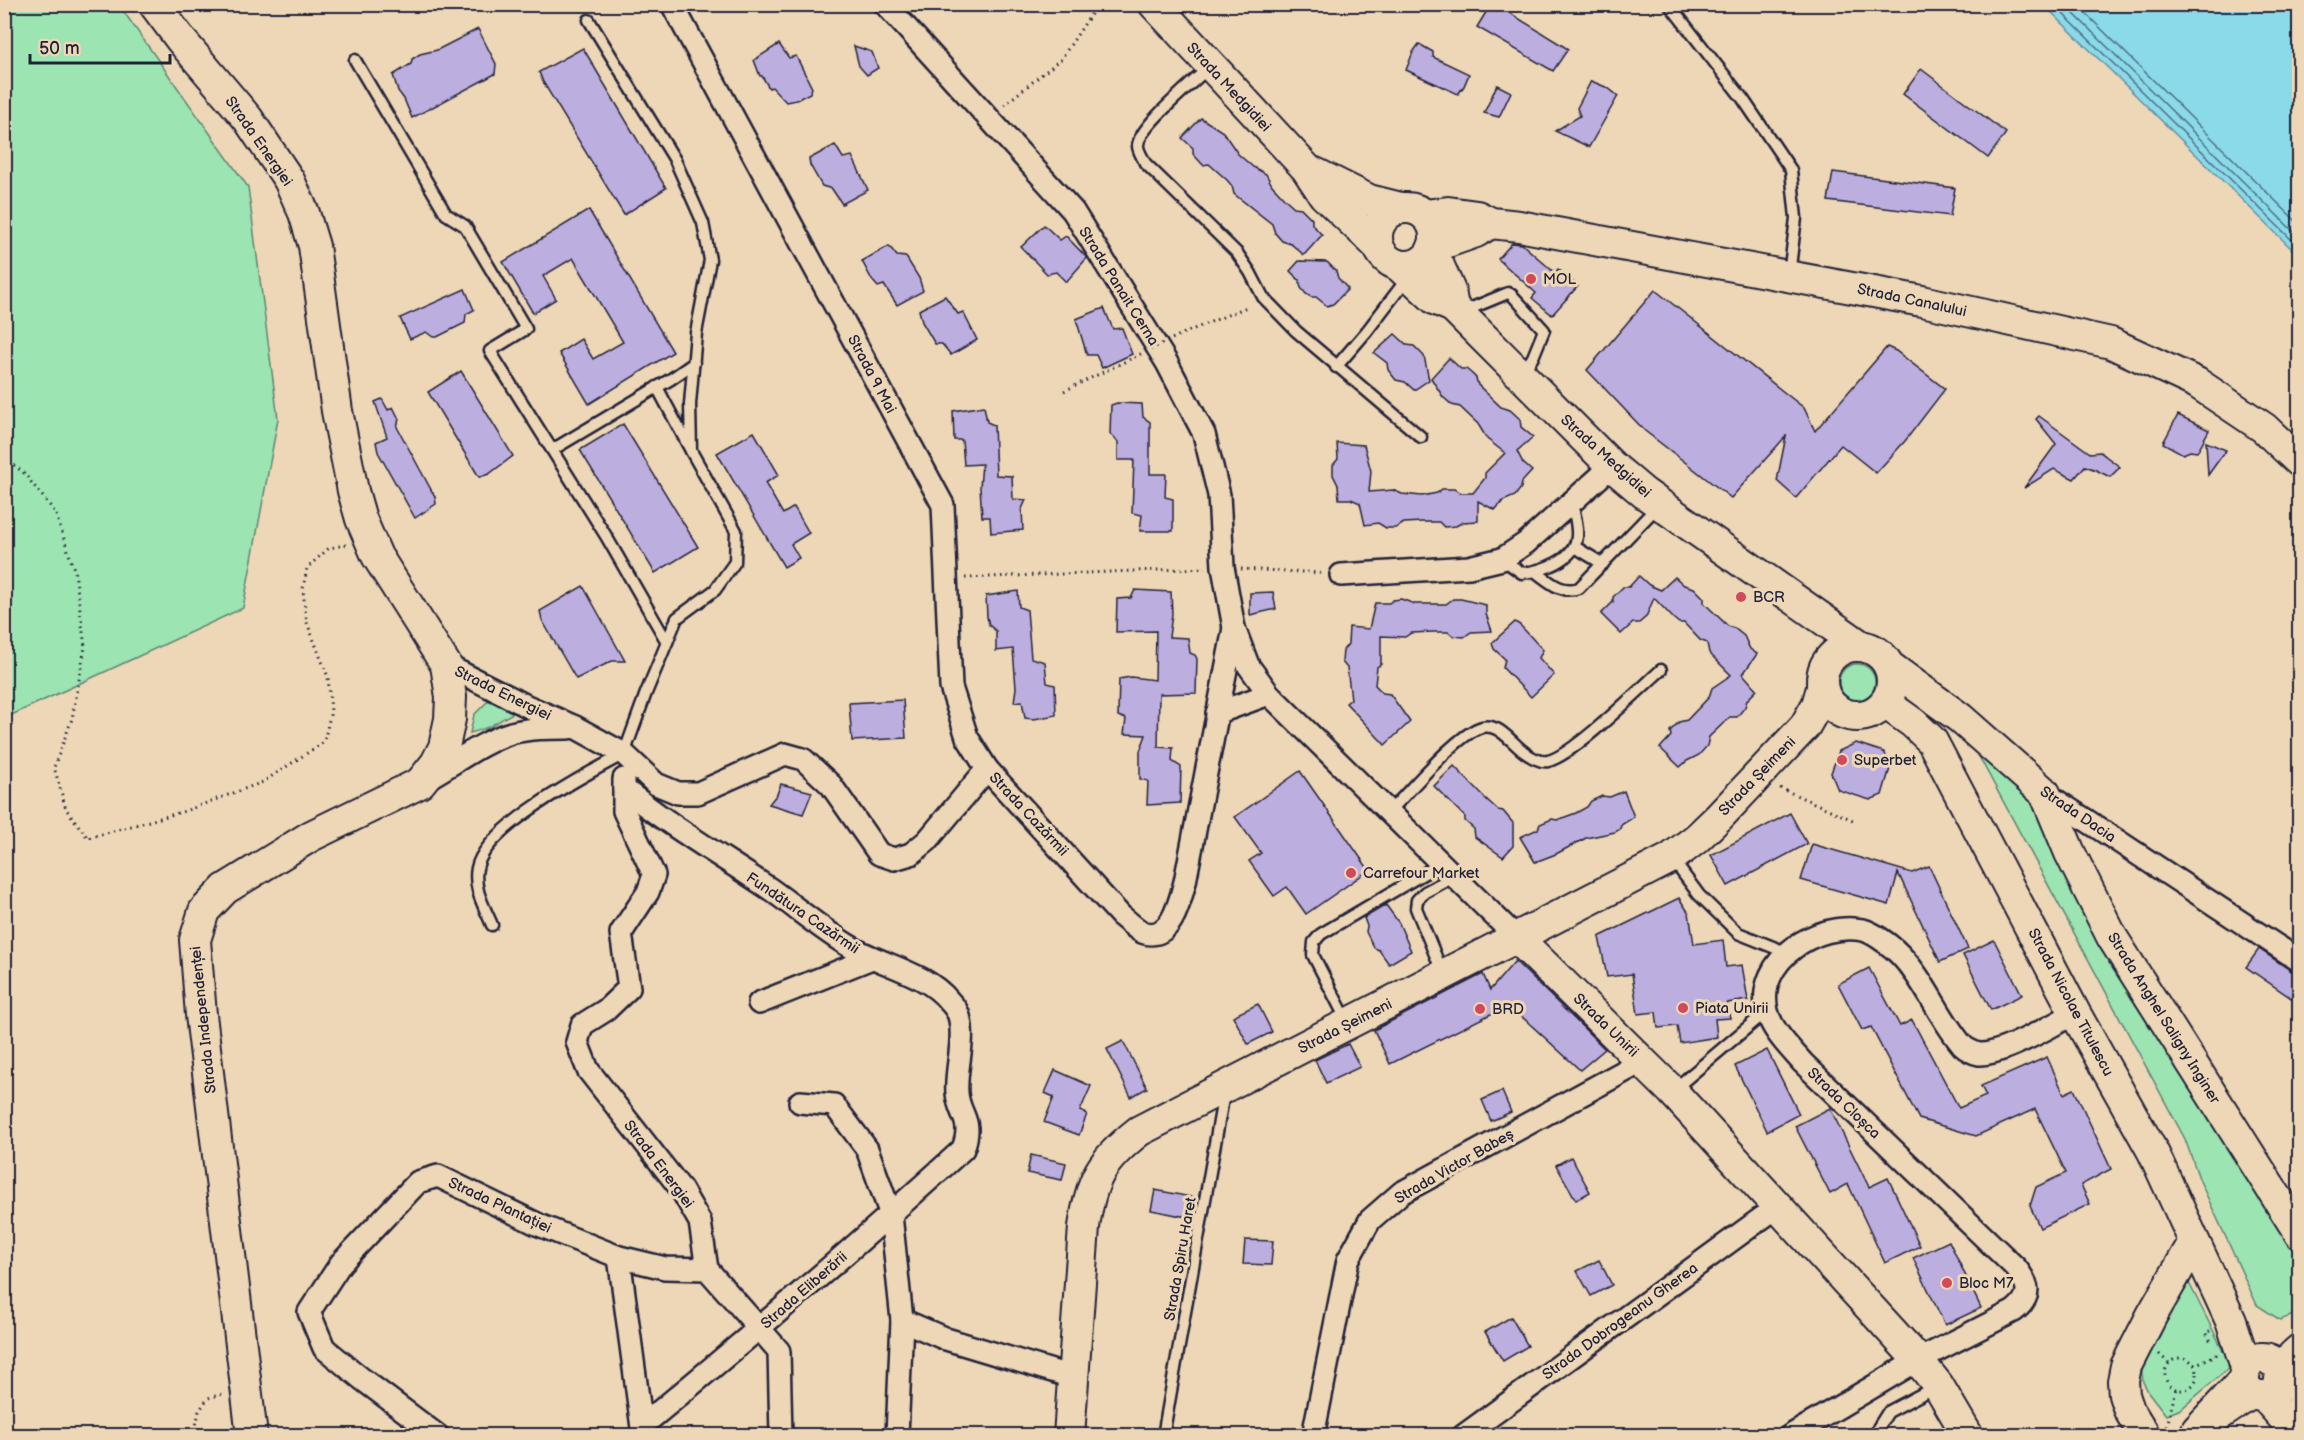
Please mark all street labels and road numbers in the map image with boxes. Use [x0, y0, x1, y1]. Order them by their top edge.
street label: Strada Medgidiei [1182, 39, 1275, 136]
street label: Strada Energiei [221, 93, 297, 190]
street label: Strada Panait Cerna [1074, 223, 1163, 349]
street label: Strada Canalului [1855, 280, 1968, 321]
street label: Strada 9 Mai [843, 332, 900, 417]
street label: Strada Medgidiei [1556, 411, 1655, 502]
street label: Strada Energiei [451, 662, 554, 725]
street label: Strada Șeimeni [1715, 733, 1800, 820]
street label: Strada Cazărmii [985, 768, 1072, 860]
street label: Strada Dacia [2036, 782, 2119, 847]
street label: Fundătura Cazărmii [742, 868, 863, 958]
street label: Strada Nicolae Titulescu [2024, 925, 2118, 1079]
street label: Strada Anghel Saligny Inginer [2103, 929, 2225, 1108]
street label: Strada Independenței [186, 945, 221, 1095]
street label: Strada Unirii [1569, 989, 1642, 1061]
street label: Strada Șeimeni [1295, 995, 1396, 1058]
street label: Strada Cloșca [1803, 1064, 1884, 1143]
street label: Strada Energiei [619, 1117, 698, 1212]
street label: Strada Victor Babeș [1391, 1124, 1518, 1208]
street label: Strada Plantației [445, 1173, 554, 1238]
street label: Strada Spiru Haret [1160, 1195, 1201, 1322]
street label: Strada Eliberării [757, 1248, 852, 1333]
street label: Strada Dobrogeanu Gherea [1539, 1259, 1702, 1384]

